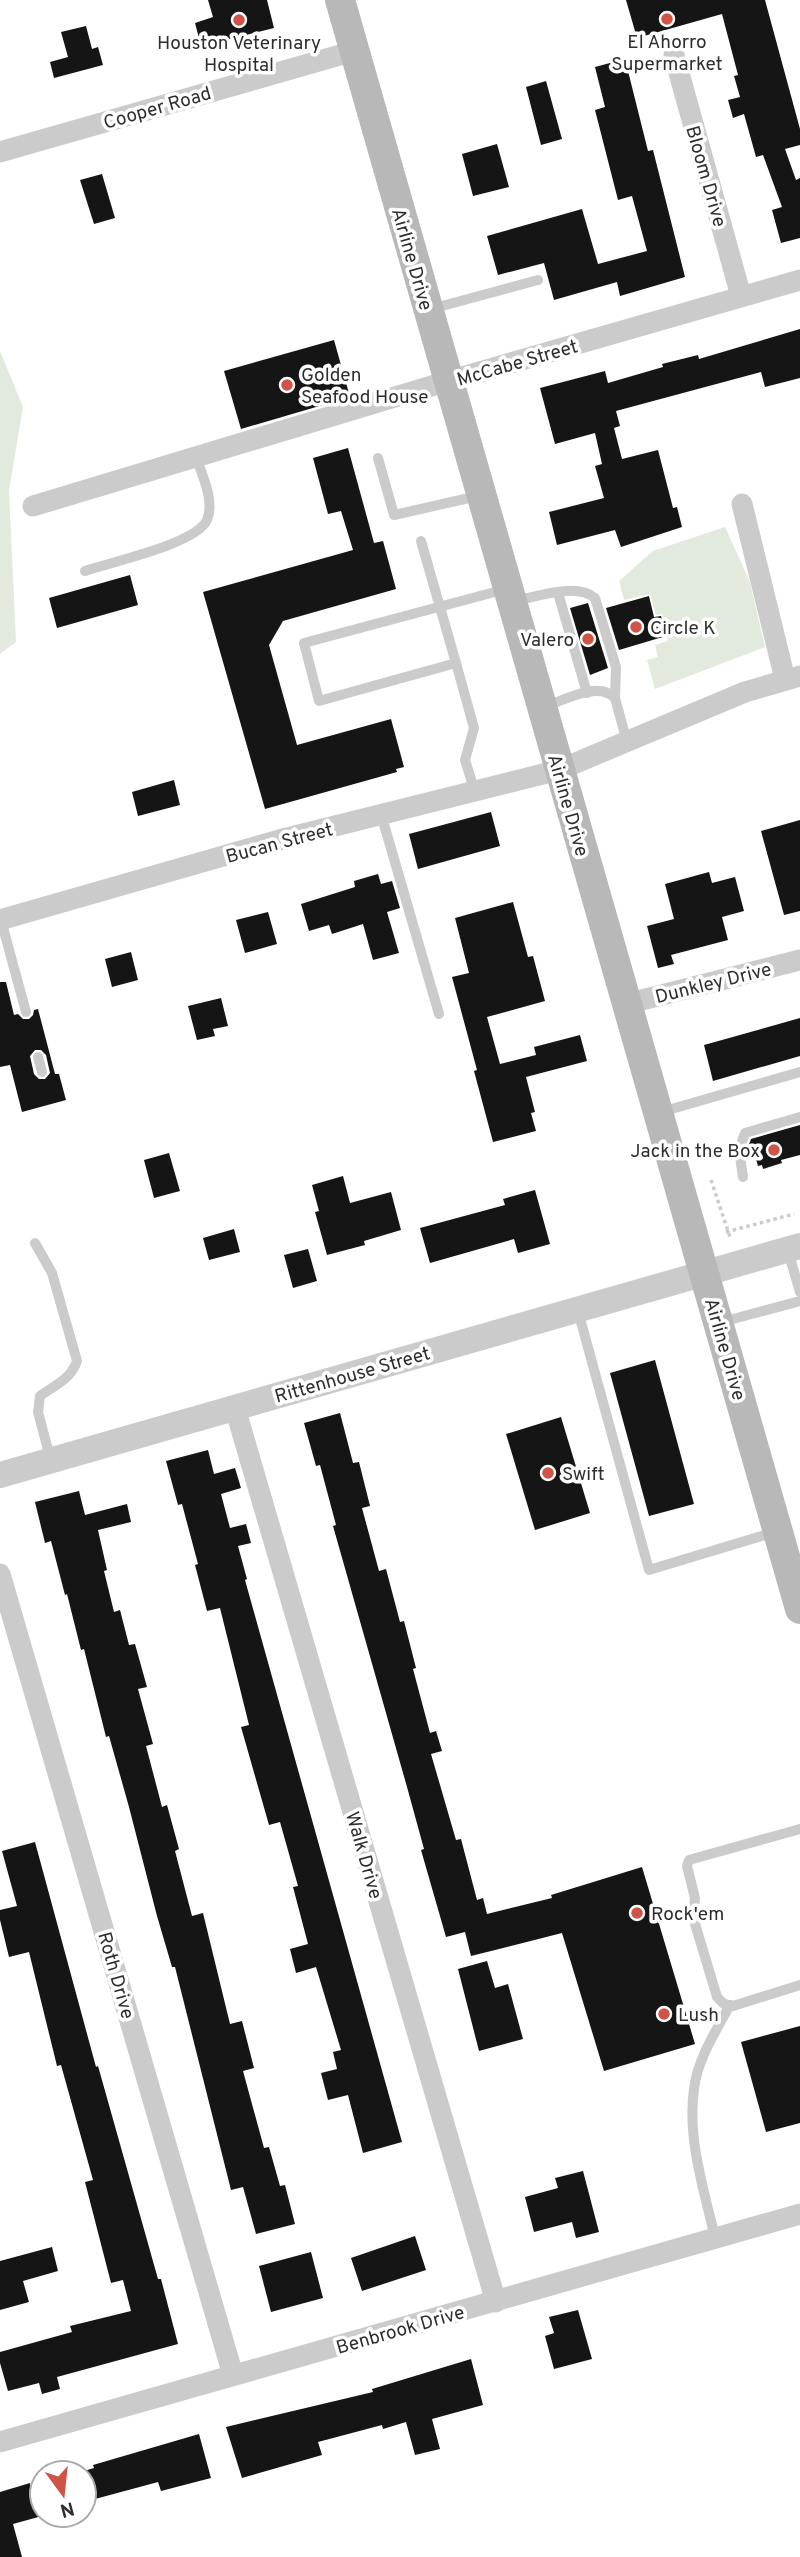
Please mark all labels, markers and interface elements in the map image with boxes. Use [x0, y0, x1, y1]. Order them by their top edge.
marker: El Ahorro Supermarket [659, 11, 675, 27]
marker: Houston Veterinary Hospital [231, 12, 247, 28]
place label: El Ahorro Supermarket [611, 31, 723, 77]
place label: Houston Veterinary Hospital [157, 32, 321, 78]
street label: Cooper Road [101, 82, 214, 136]
street label: Bloom Drive [679, 123, 731, 230]
street label: Airline Drive [385, 206, 437, 314]
street label: McCabe Street [454, 335, 581, 393]
place label: Golden Seafood House [301, 364, 429, 410]
marker: Golden Seafood House [279, 377, 295, 393]
place label: Circle K [650, 617, 716, 641]
marker: Circle K [628, 619, 644, 635]
place label: Valero [520, 629, 574, 653]
marker: Valero [580, 631, 596, 647]
street label: Airline Drive [541, 752, 593, 860]
street label: Bucan Street [223, 818, 336, 870]
street label: Dunkley Drive [653, 958, 774, 1010]
place label: Jack in the Box [630, 1140, 760, 1164]
marker: Jack in the Box [766, 1142, 782, 1158]
street label: Airline Drive [698, 1296, 750, 1404]
street label: Rittenhouse Street [272, 1342, 433, 1410]
place label: Swift [562, 1463, 605, 1487]
marker: Swift [540, 1465, 556, 1481]
street label: Walk Drive [339, 1809, 387, 1902]
place label: Rock'em [651, 1903, 724, 1927]
marker: Rock'em [629, 1905, 645, 1921]
street label: Roth Drive [91, 1929, 139, 2022]
place label: Lush [678, 2004, 719, 2028]
marker: Lush [656, 2006, 672, 2022]
street label: Benbrook Drive [334, 2301, 467, 2361]
north arrow [28, 2459, 98, 2529]
text: N [57, 2495, 77, 2522]

